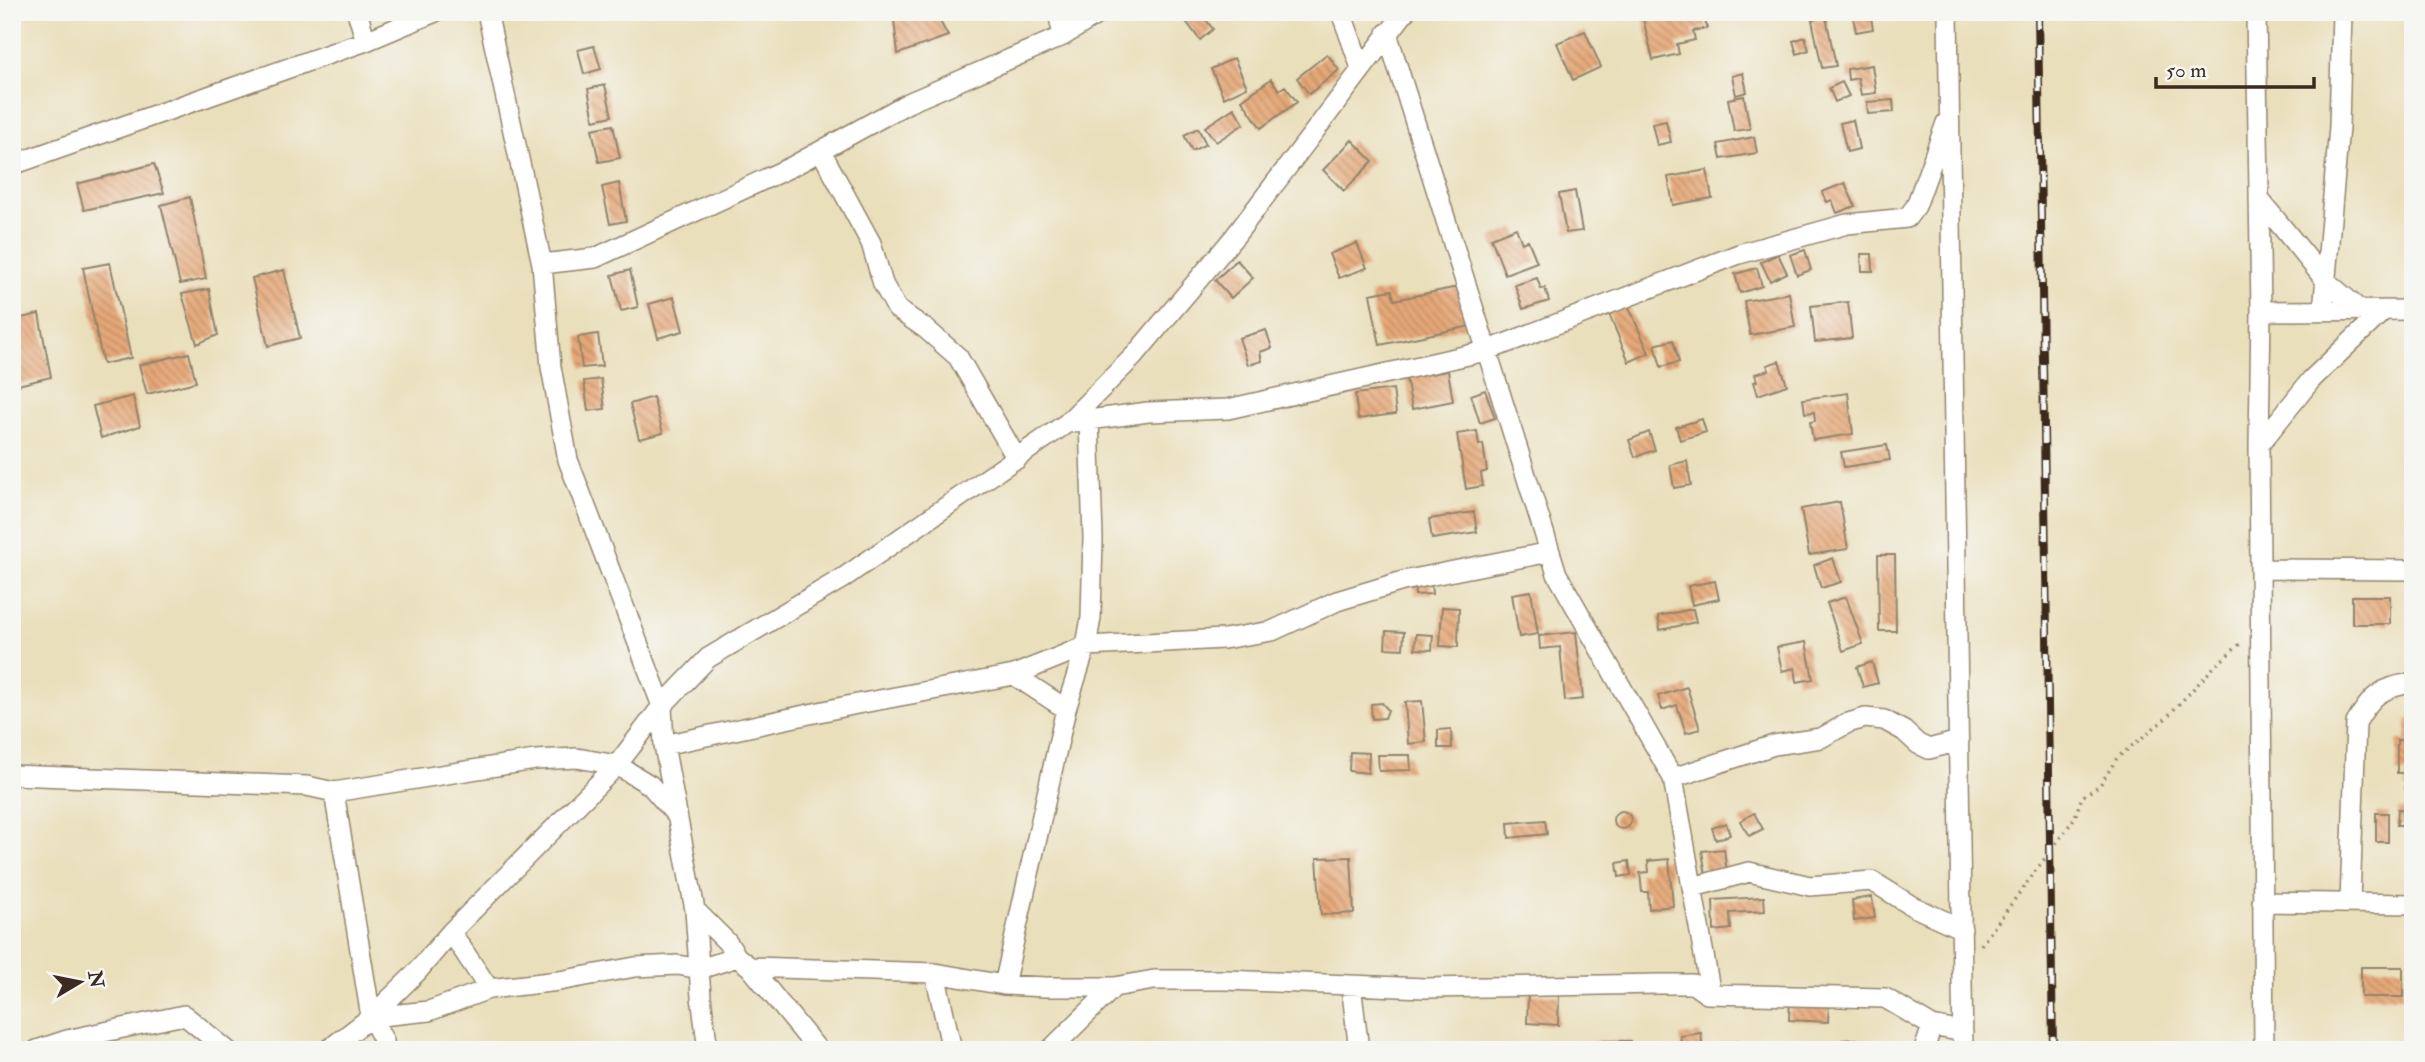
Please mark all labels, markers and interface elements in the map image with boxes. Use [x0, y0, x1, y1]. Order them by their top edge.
scale bar [2156, 46, 2313, 90]
text: 50 m [2166, 57, 2207, 84]
north arrow [46, 946, 116, 1016]
text: N [82, 968, 109, 991]

